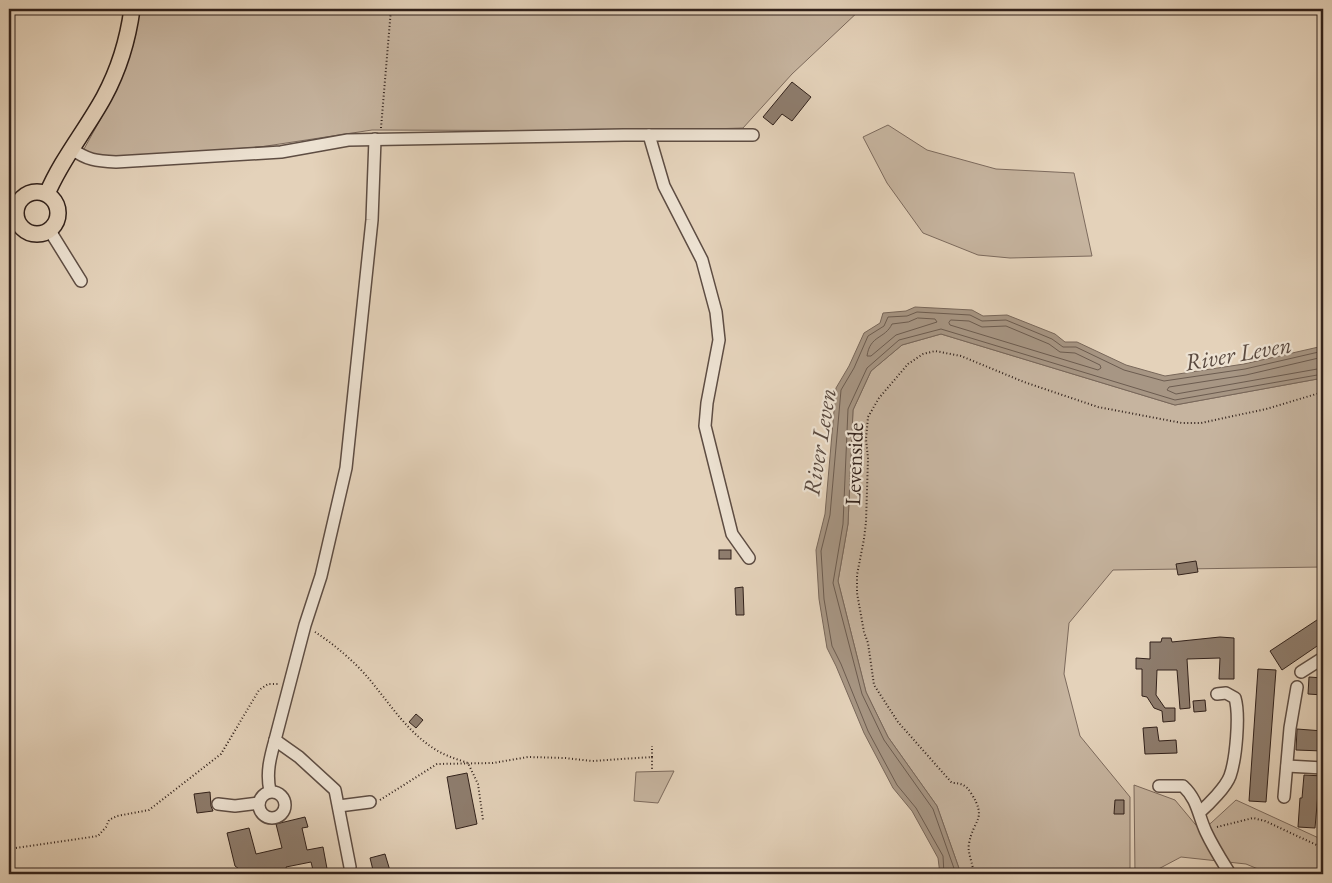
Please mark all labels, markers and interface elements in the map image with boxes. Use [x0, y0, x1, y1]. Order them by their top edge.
water label: River Leven [1182, 328, 1294, 378]
water label: River Leven [795, 386, 843, 498]
street label: Levenside [838, 422, 870, 506]

